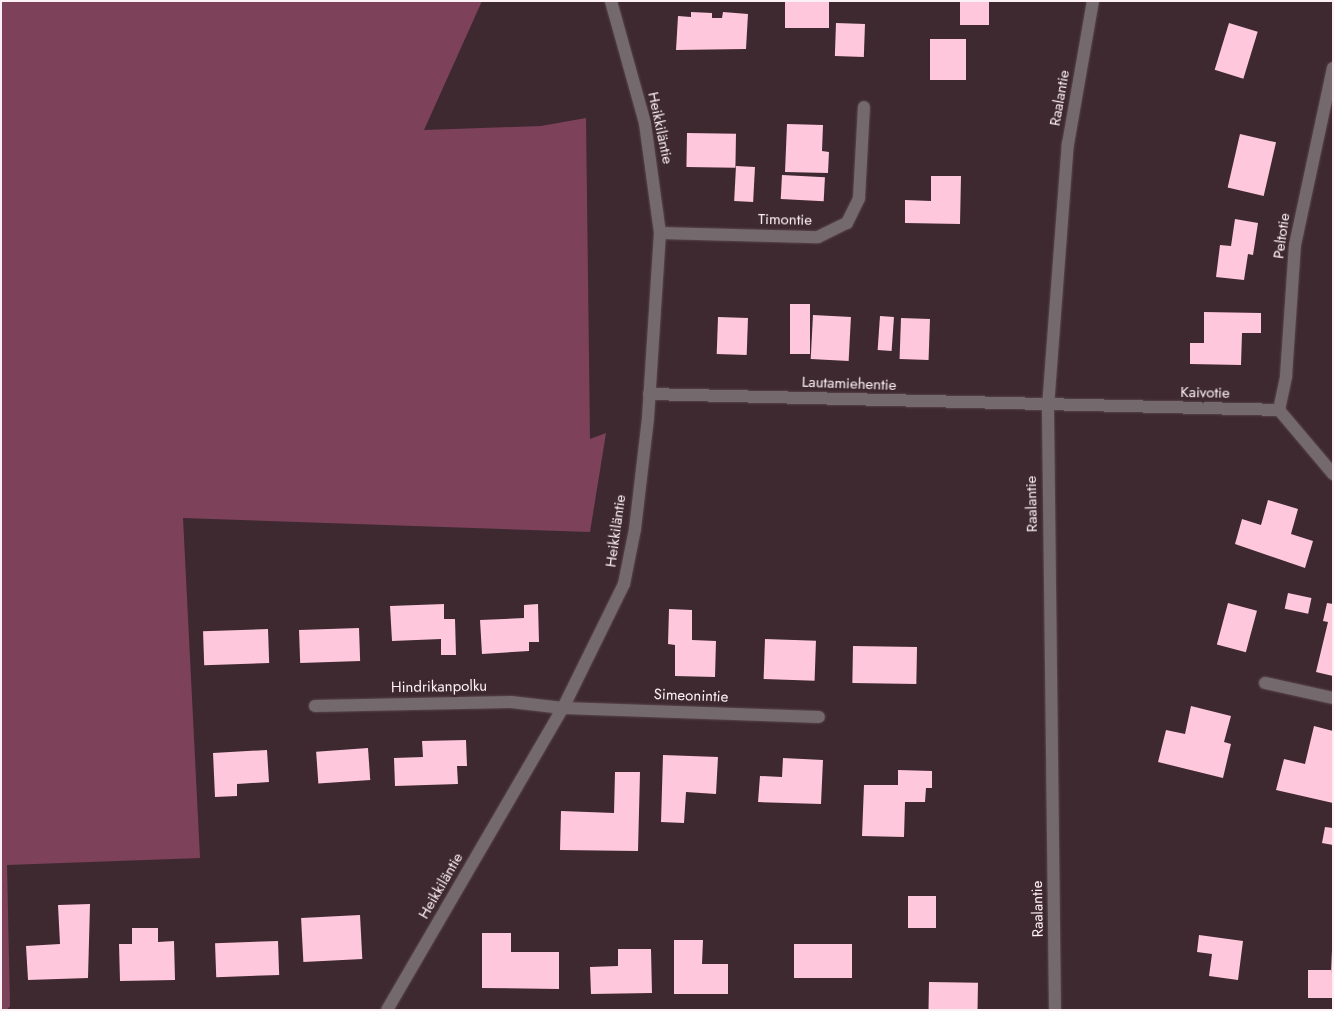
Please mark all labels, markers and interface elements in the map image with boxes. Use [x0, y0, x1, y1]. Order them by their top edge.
street label: Raalantie [1046, 69, 1074, 127]
street label: Heikkiläntie [644, 90, 676, 166]
street label: Timontie [758, 211, 812, 229]
street label: Peltotie [1270, 212, 1294, 260]
street label: Lautamiehentie [801, 373, 897, 395]
street label: Kaivotie [1180, 384, 1230, 402]
street label: Raalantie [1023, 476, 1041, 532]
street label: Heikkiläntie [602, 493, 630, 569]
street label: Hindrikanpolku [391, 677, 487, 697]
street label: Simeonintie [653, 686, 729, 706]
street label: Heikkiläntie [415, 850, 467, 922]
street label: Raalantie [1029, 881, 1047, 937]

